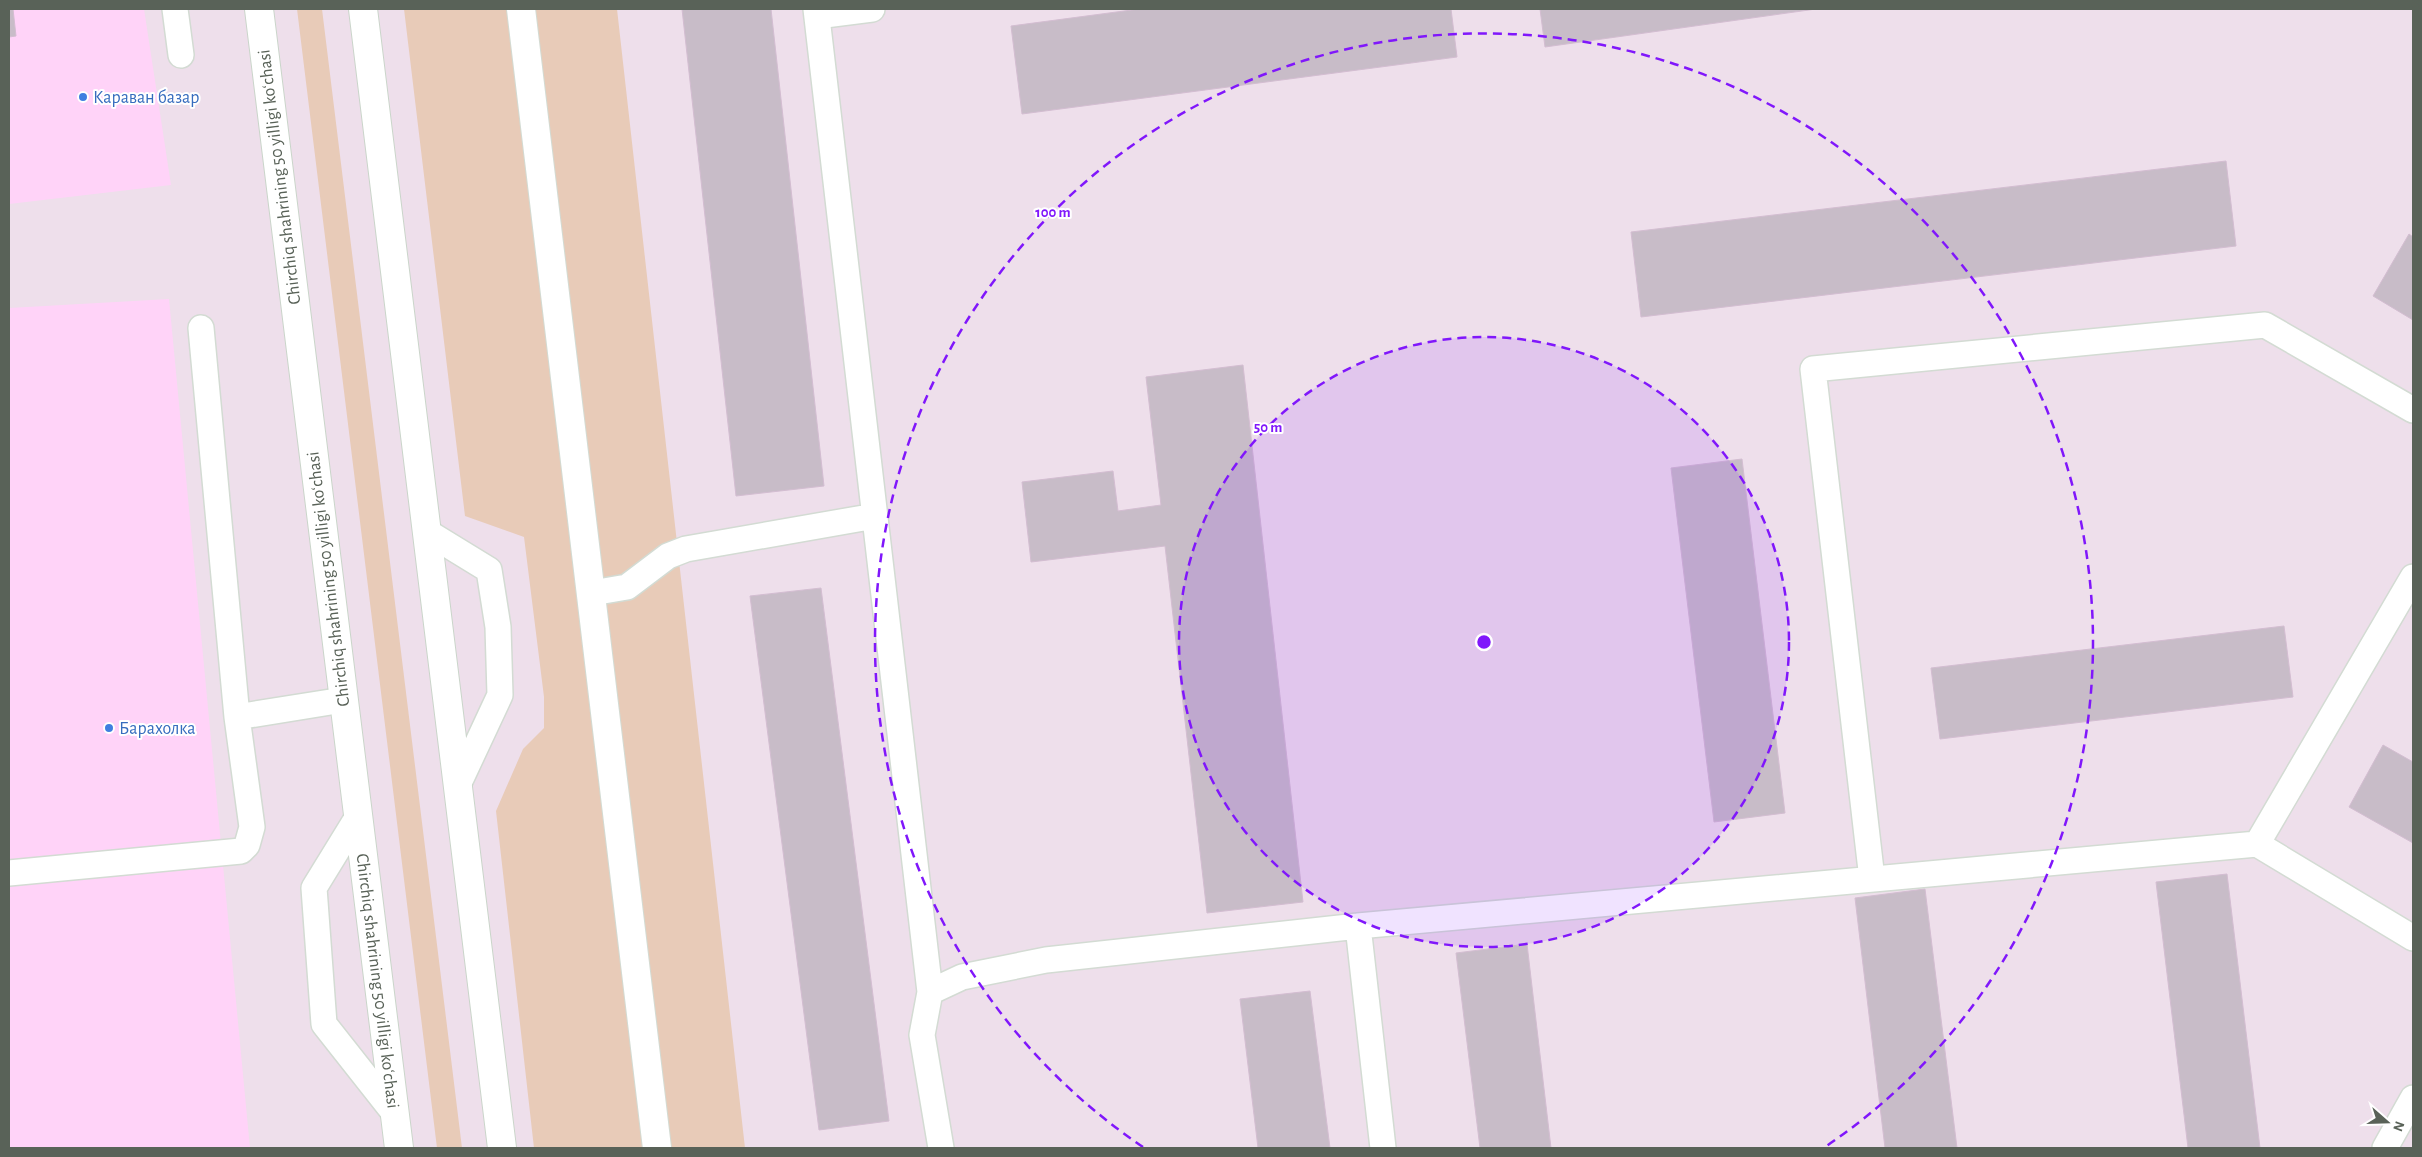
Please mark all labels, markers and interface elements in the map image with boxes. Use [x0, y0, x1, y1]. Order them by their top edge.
street label: Chirchiq shahrining 50 yilligi koʻchasi [255, 48, 305, 305]
place label: Караван базар [93, 88, 199, 107]
marker: Караван базар [77, 91, 89, 103]
text: 100 m [1035, 205, 1071, 220]
text: 50 m [1254, 420, 1282, 435]
street label: Chirchiq shahrining 50 yilligi koʻchasi [304, 450, 354, 707]
centre of rings [1475, 633, 1493, 651]
place label: Барахолка [119, 720, 195, 738]
marker: Барахолка [103, 722, 115, 734]
street label: Chirchiq shahrining 50 yilligi koʻchasi [352, 853, 402, 1110]
north arrow [2362, 1097, 2412, 1147]
text: N [2390, 1119, 2407, 1133]

